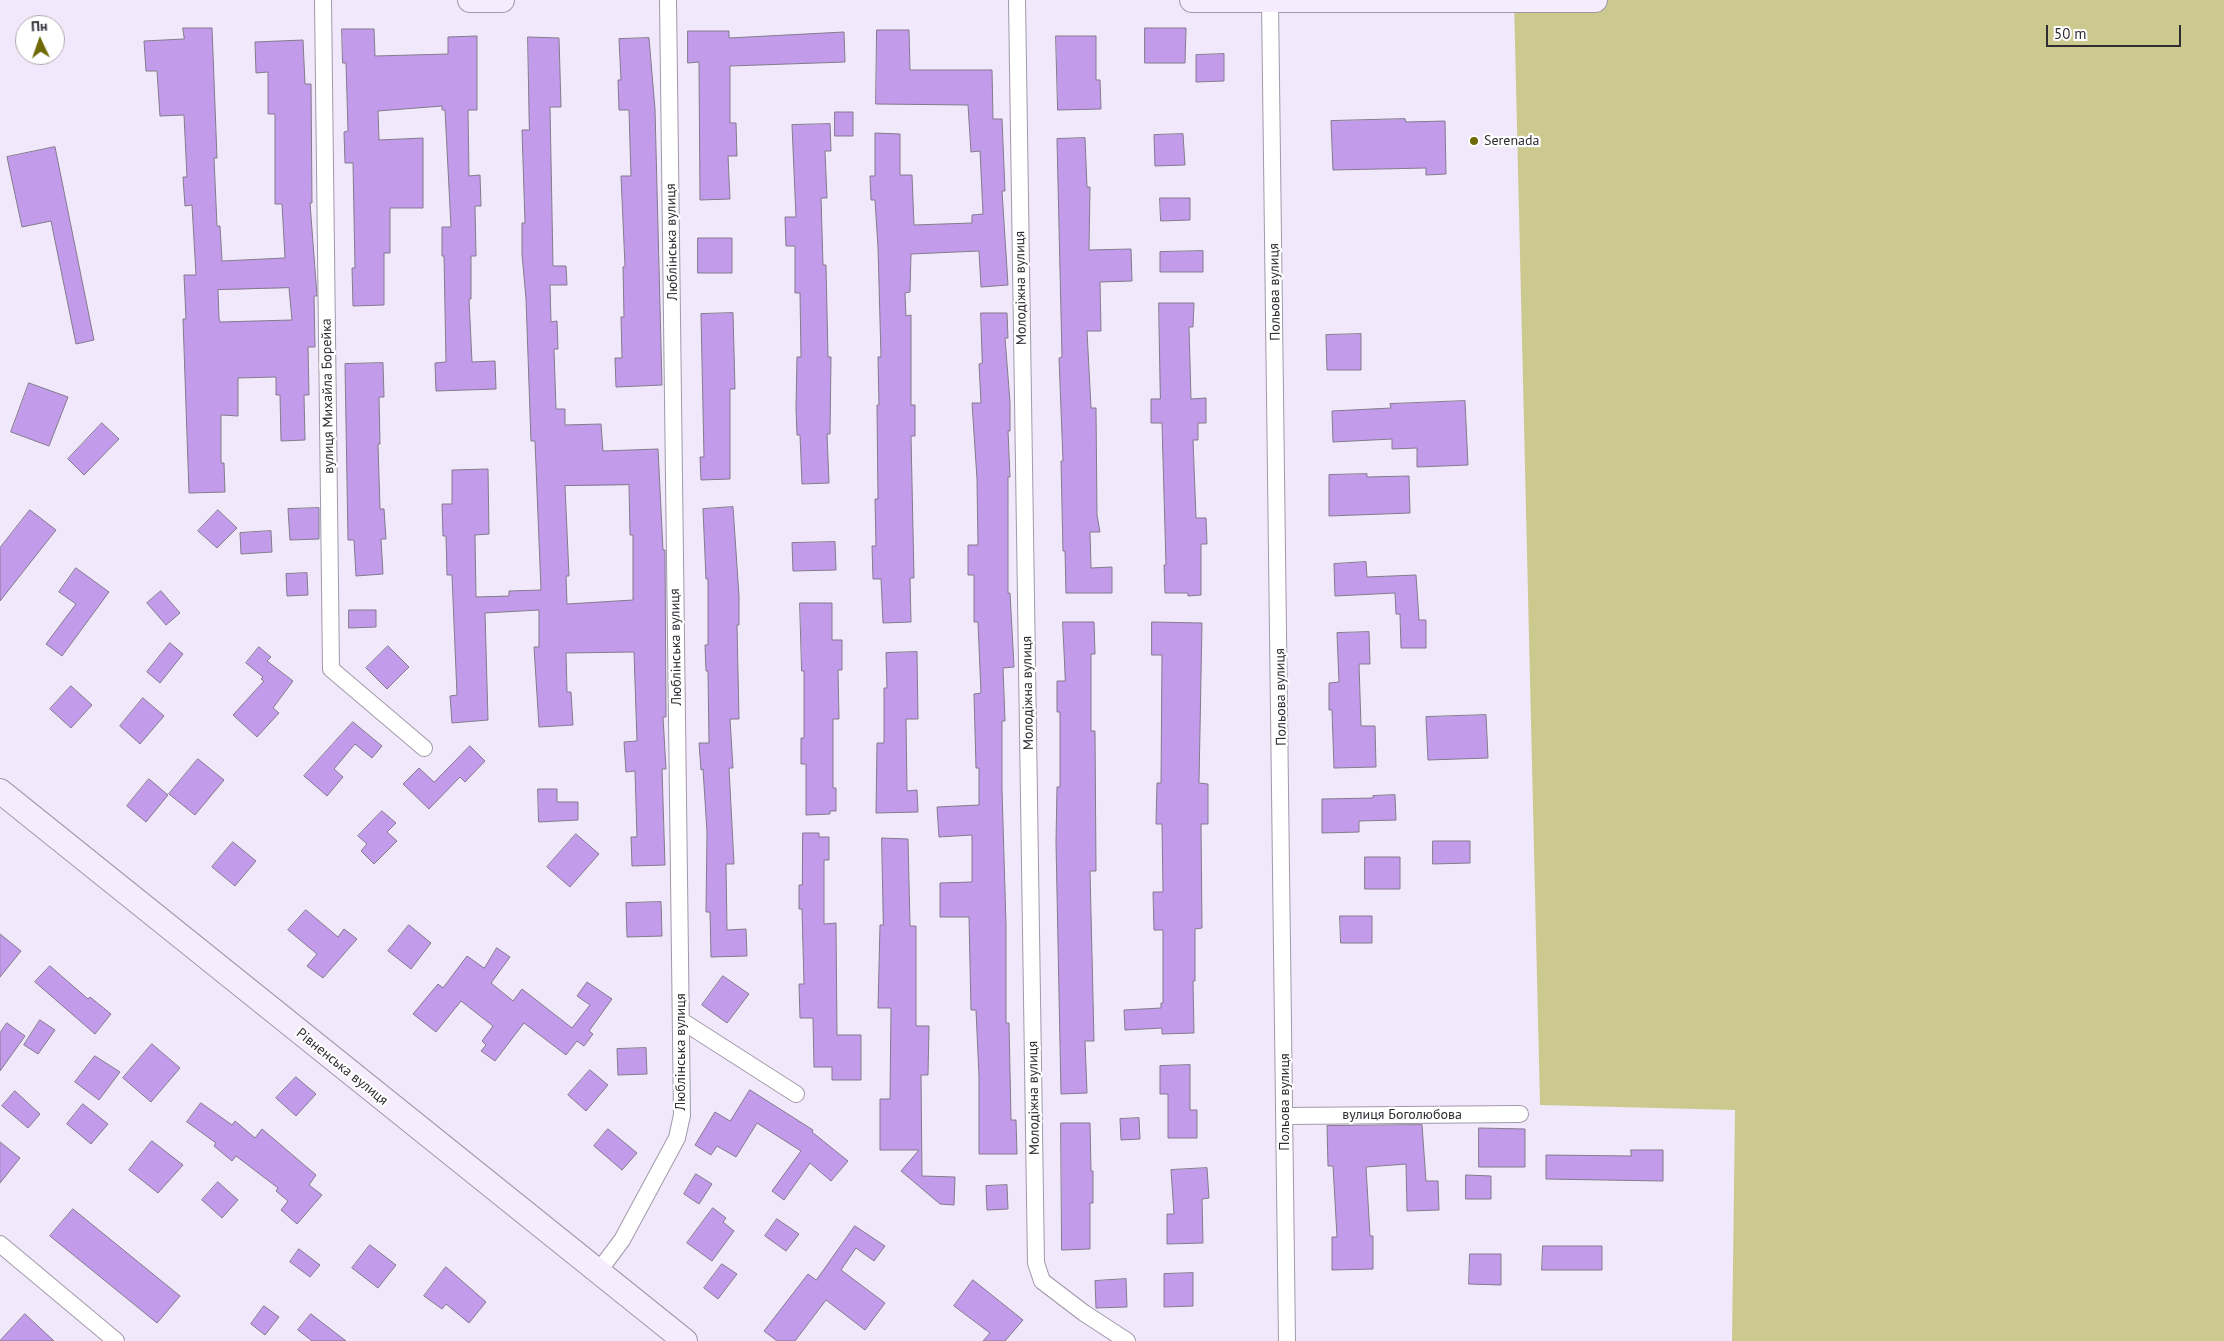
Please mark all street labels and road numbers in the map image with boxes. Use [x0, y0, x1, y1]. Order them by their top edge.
street label: Люблінська вулиця [663, 183, 681, 301]
street label: Молодіжна вулиця [1012, 231, 1030, 345]
street label: Польова вулиця [1266, 243, 1284, 341]
street label: вулиця Михайла Борейка [318, 318, 338, 474]
street label: Люблінська вулиця [667, 588, 685, 706]
street label: Молодіжна вулиця [1019, 636, 1037, 750]
street label: Польова вулиця [1272, 648, 1290, 746]
street label: Люблінська вулиця [673, 993, 689, 1111]
street label: Рівненська вулиця [293, 1025, 391, 1109]
street label: Молодіжна вулиця [1025, 1041, 1043, 1155]
street label: Польова вулиця [1277, 1053, 1293, 1151]
street label: вулиця Боголюбова [1342, 1107, 1462, 1123]

